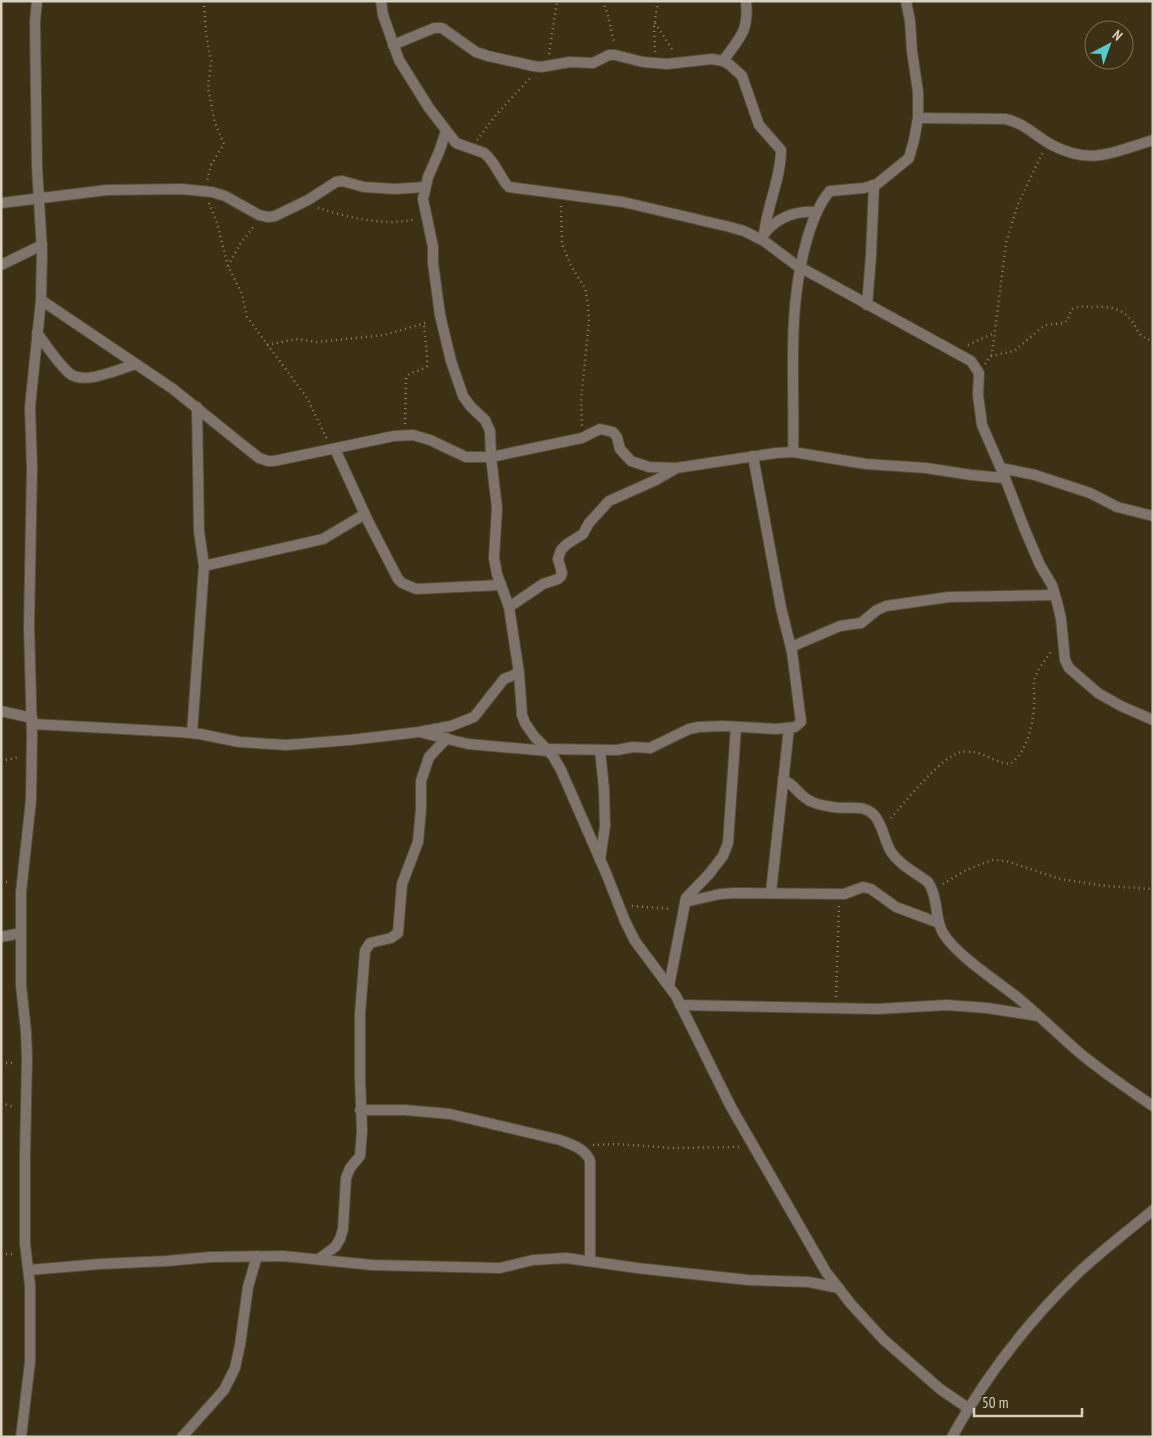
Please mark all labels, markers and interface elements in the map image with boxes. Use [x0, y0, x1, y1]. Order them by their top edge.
north arrow [1084, 20, 1134, 70]
text: N [1109, 26, 1126, 44]
scale bar [974, 1386, 1082, 1418]
text: 50 m [982, 1393, 1008, 1412]

